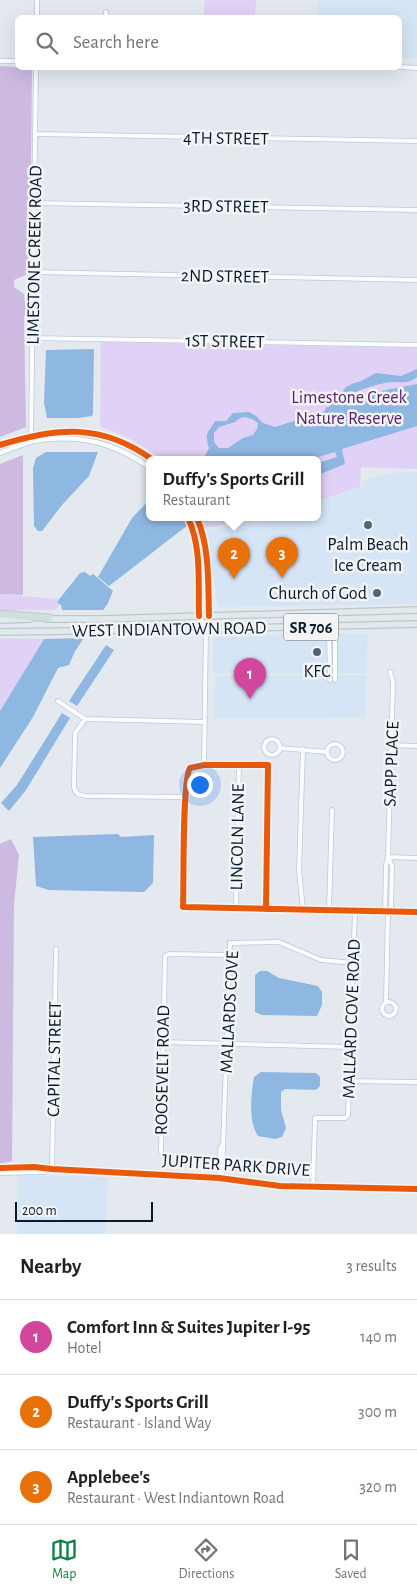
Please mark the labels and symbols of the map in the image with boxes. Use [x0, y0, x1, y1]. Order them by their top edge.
street label: 4TH STREET [183, 129, 269, 149]
street label: LIMESTONE CREEK ROAD [24, 165, 46, 345]
street label: 3RD STREET [183, 197, 269, 217]
street label: 2ND STREET [181, 267, 269, 287]
street label: 1ST STREET [185, 332, 265, 352]
park label: Limestone Creek Nature Reserve [291, 389, 408, 428]
marker: Palm Beach Ice Cream [362, 519, 374, 531]
place label: Palm Beach Ice Cream [327, 536, 409, 575]
pin: 3 [266, 537, 298, 578]
pin: 2 [218, 538, 250, 579]
place label: Church of God [269, 585, 367, 603]
marker: Church of God [371, 587, 383, 599]
road number: SR 706 [284, 614, 338, 640]
street label: WEST INDIANTOWN ROAD [72, 619, 266, 641]
marker: KFC [311, 646, 323, 658]
pin: 1 [234, 658, 266, 699]
place label: KFC [304, 663, 331, 681]
street label: SAPP PLACE [382, 721, 402, 807]
your location [187, 772, 213, 798]
street label: LINCOLN LANE [228, 783, 248, 891]
street label: MALLARD COVE ROAD [340, 939, 364, 1099]
street label: MALLARDS COVE [218, 950, 242, 1074]
street label: CAPITAL STREET [45, 1001, 65, 1117]
street label: ROOSEVELT ROAD [153, 1005, 173, 1135]
street label: JUPITER PARK DRIVE [162, 1152, 311, 1180]
scale bar [15, 1199, 152, 1222]

